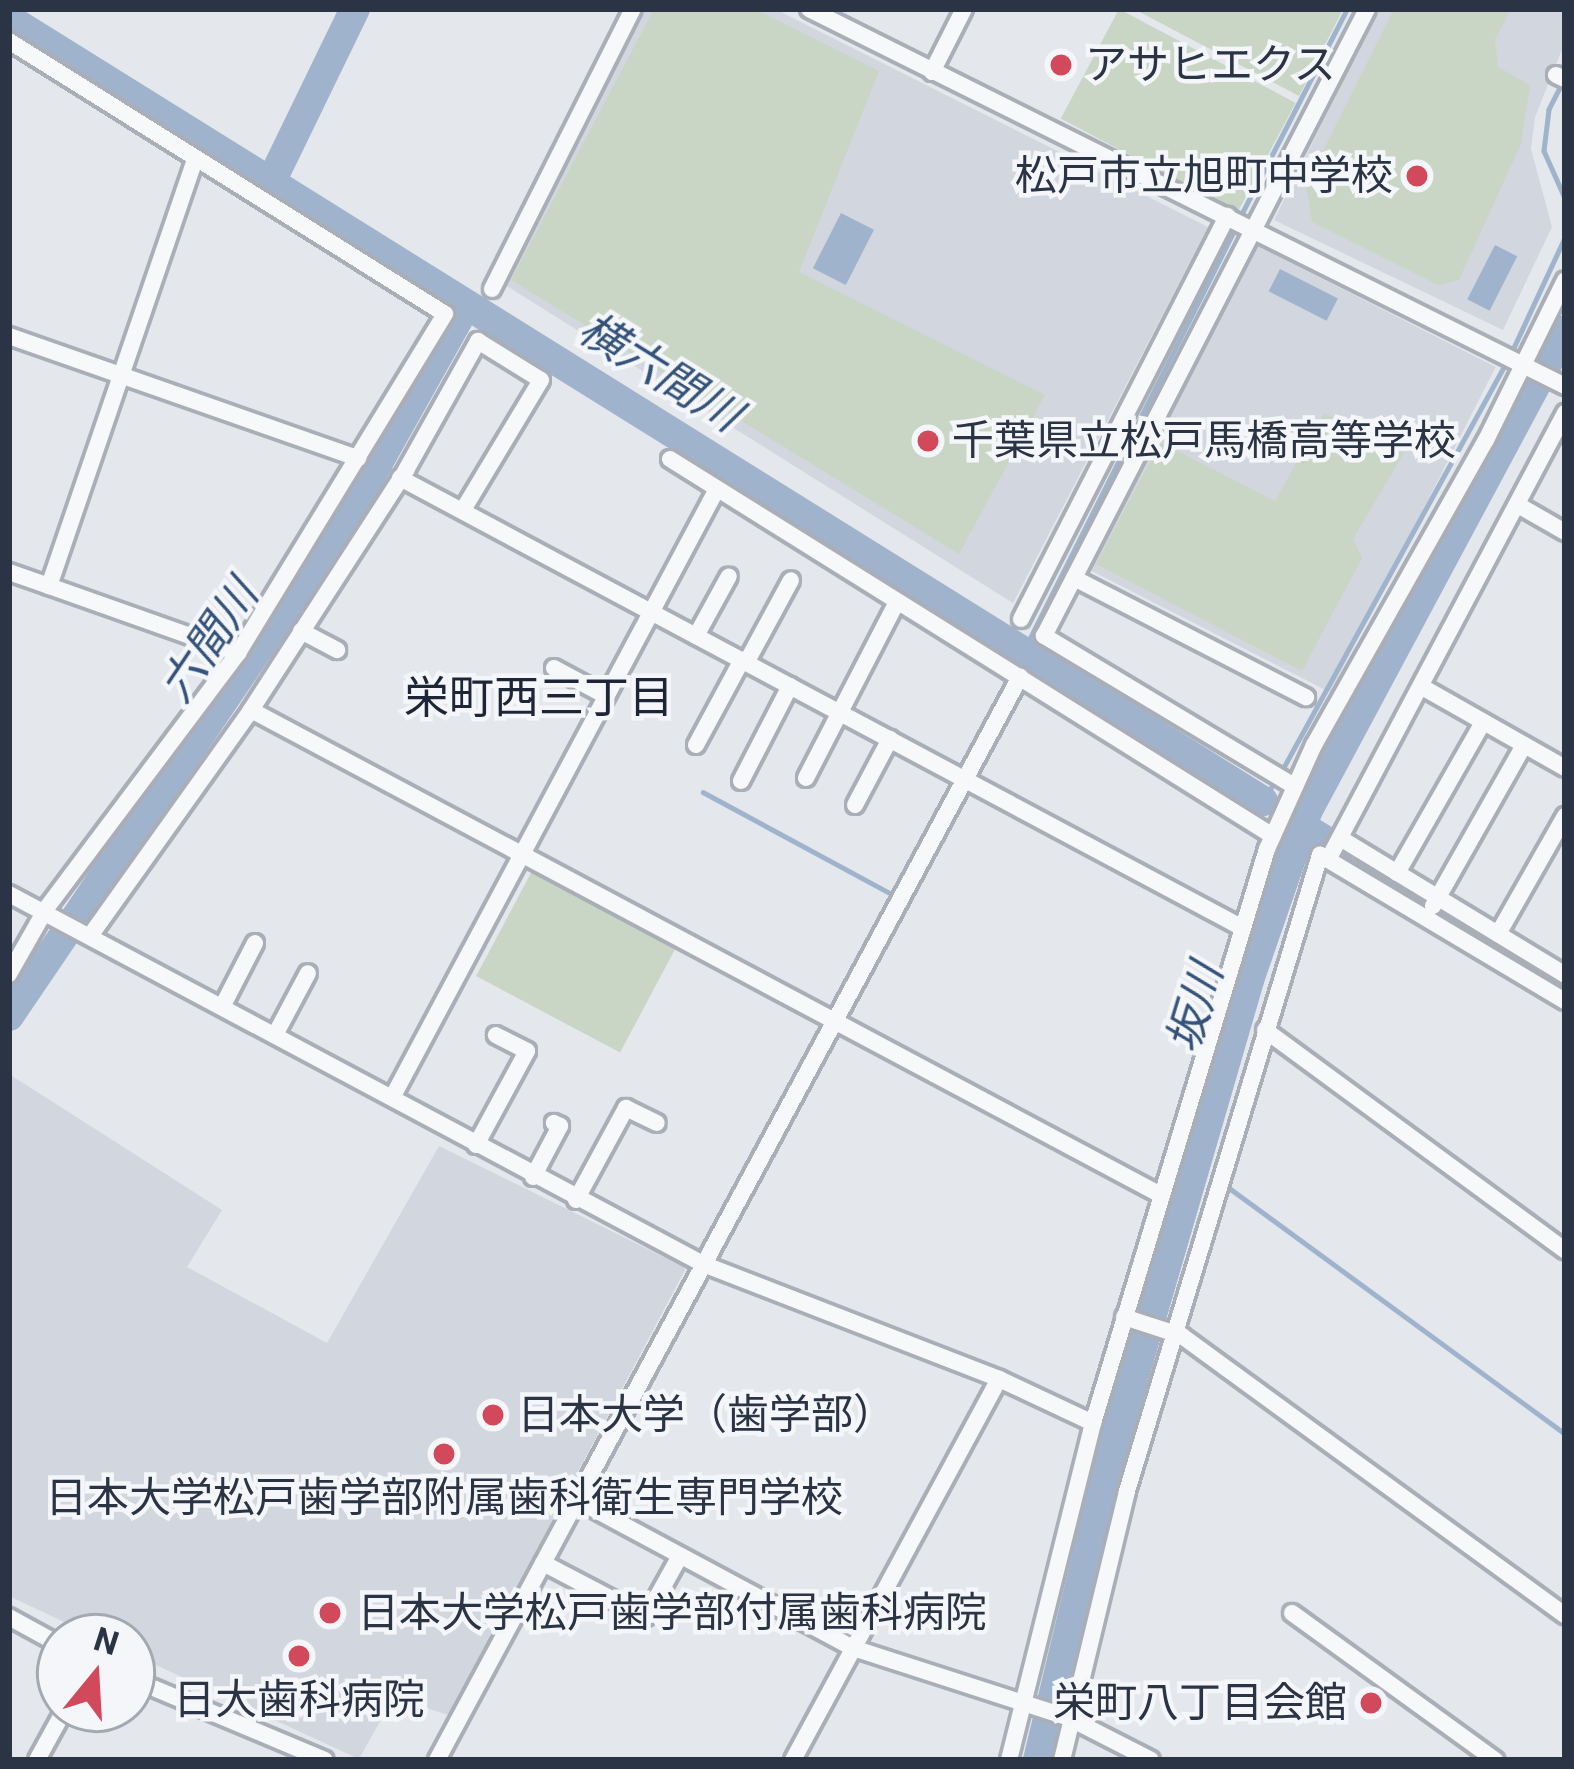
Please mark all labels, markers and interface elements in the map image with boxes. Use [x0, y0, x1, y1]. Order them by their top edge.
place label: アサヒエクス [1085, 40, 1337, 90]
marker: アサヒエクス [1048, 52, 1074, 78]
place label: 松戸市立旭町中学校 [1015, 151, 1393, 201]
marker: 松戸市立旭町中学校 [1404, 163, 1430, 189]
water label: 横六間川 [569, 301, 751, 443]
place label: 千葉県立松戸馬橋高等学校 [952, 416, 1456, 466]
marker: 千葉県立松戸馬橋高等学校 [915, 428, 941, 454]
water label: 六間川 [149, 570, 269, 712]
district label: 栄町西三丁目 [404, 671, 674, 725]
water label: 坂川 [1156, 957, 1234, 1059]
place label: 日本大学（歯学部） [517, 1390, 895, 1440]
marker: 日本大学（歯学部） [480, 1402, 506, 1428]
marker: 日本大学松戸歯学部附属歯科衛生専門学校 [431, 1441, 457, 1467]
place label: 日本大学松戸歯学部附属歯科衛生専門学校 [45, 1473, 843, 1523]
place label: 日本大学松戸歯学部付属歯科病院 [357, 1588, 987, 1638]
marker: 日本大学松戸歯学部付属歯科病院 [314, 1597, 346, 1629]
north arrow [36, 1613, 156, 1733]
text: N [89, 1619, 123, 1663]
marker: 日大歯科病院 [286, 1643, 312, 1669]
place label: 日大歯科病院 [173, 1675, 425, 1725]
place label: 栄町八丁目会館 [1053, 1678, 1347, 1728]
marker: 栄町八丁目会館 [1358, 1690, 1384, 1716]

